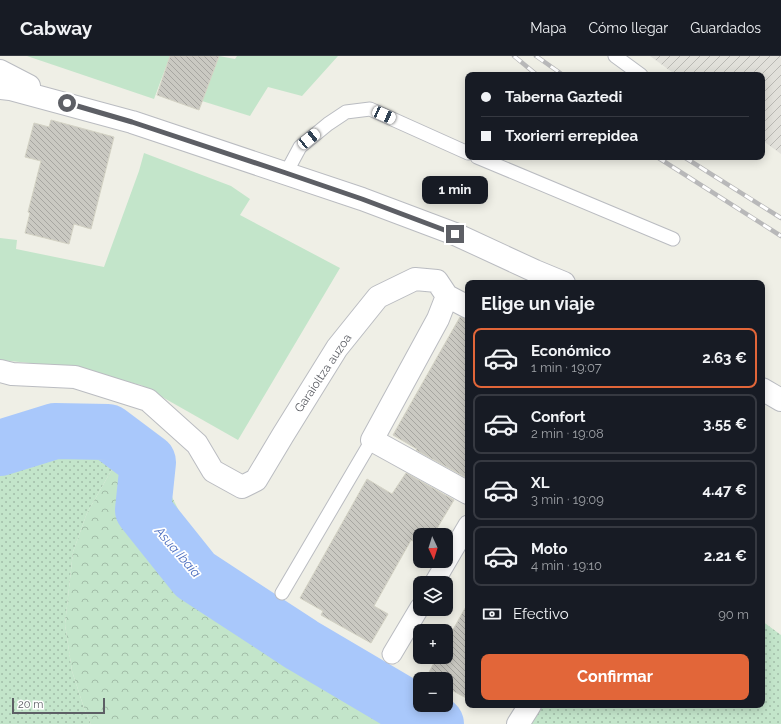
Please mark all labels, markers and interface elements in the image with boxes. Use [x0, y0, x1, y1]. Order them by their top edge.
text: Cabway [20, 17, 92, 39]
text: Mapa [530, 20, 566, 36]
text: Cómo llegar [588, 20, 668, 36]
text: Guardados [690, 20, 761, 36]
text: Taberna Gaztedi [505, 88, 622, 106]
route start [58, 94, 76, 112]
car [371, 105, 397, 125]
car [296, 127, 322, 151]
text: Txorierri errepidea [505, 127, 638, 145]
callout: 1 min [422, 176, 488, 204]
text: 1 min [439, 182, 471, 197]
route end [446, 225, 464, 243]
text: Elige un viaje [481, 293, 595, 314]
street label: Garaioltza auzoa [292, 331, 354, 415]
icon: car [483, 340, 519, 376]
text: Económico [531, 342, 611, 360]
text: 2.63 € [702, 349, 747, 367]
text: 1 min · 19:07 [531, 360, 602, 375]
icon: car [483, 406, 519, 442]
text: Confort [531, 408, 585, 426]
text: 3.55 € [703, 415, 747, 433]
text: 2 min · 19:08 [531, 426, 604, 441]
icon: car [483, 472, 519, 508]
text: XL [531, 474, 549, 492]
text: 4.47 € [703, 481, 747, 499]
text: 3 min · 19:09 [531, 492, 604, 507]
water label: Asua Ibaia [151, 523, 204, 581]
north arrow [413, 528, 453, 568]
map controls [413, 528, 453, 712]
icon: car [483, 538, 519, 574]
text: Moto [531, 540, 568, 558]
text: 2.21 € [704, 547, 747, 565]
text: 4 min · 19:10 [531, 558, 602, 573]
button: layers [413, 576, 453, 616]
icon: cash [481, 603, 503, 625]
text: Efectivo [513, 605, 569, 623]
text: 90 m [718, 607, 749, 622]
button: + [413, 624, 453, 664]
button: Confirmar [481, 654, 749, 700]
button: − [413, 672, 453, 712]
scale bar [12, 696, 105, 715]
text: 20 m [18, 698, 43, 711]

